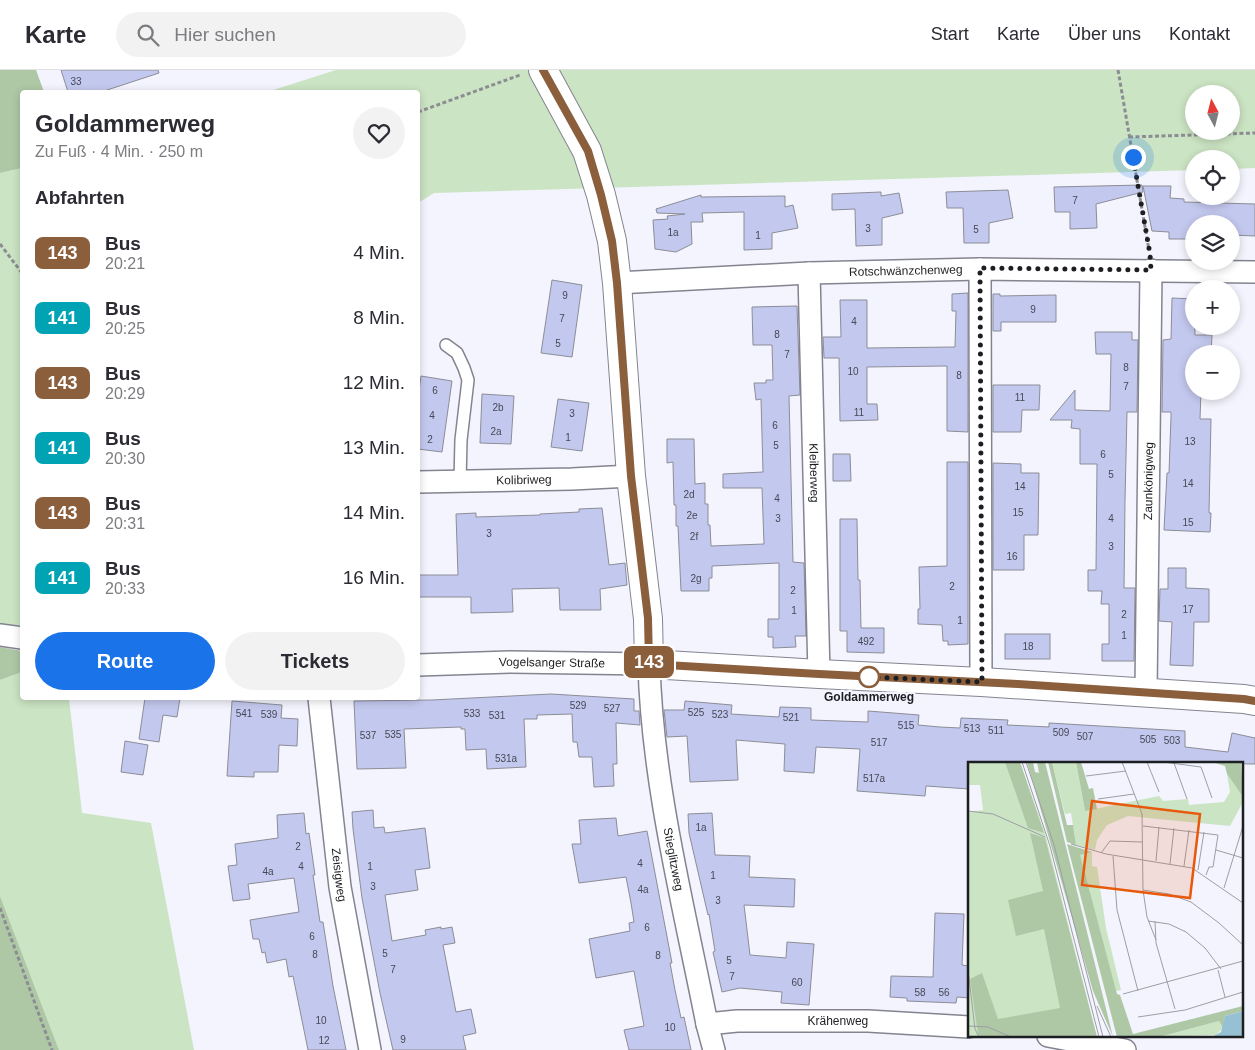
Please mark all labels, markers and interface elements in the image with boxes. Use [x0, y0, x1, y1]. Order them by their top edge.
search box [116, 12, 466, 57]
text: Karte [25, 21, 86, 48]
icon: search [134, 21, 162, 49]
text: Hier suchen [174, 24, 276, 45]
text: Start [931, 24, 969, 44]
text: Karte [997, 24, 1040, 44]
text: Über uns [1068, 24, 1141, 44]
text: Kontakt [1169, 24, 1230, 44]
house number: 33 [70, 76, 82, 87]
north arrow [1185, 85, 1240, 140]
map controls [1185, 85, 1240, 400]
button: heart [353, 107, 405, 159]
text: Goldammerweg [35, 110, 215, 137]
text: Zu Fuß · 4 Min. · 250 m [35, 143, 203, 160]
your location [1121, 145, 1146, 170]
button: locate [1185, 150, 1240, 205]
text: Abfahrten [35, 187, 125, 208]
house number: 7 [1072, 195, 1078, 206]
button: layers [1185, 215, 1240, 270]
house number: 3 [865, 223, 871, 234]
house number: 5 [973, 224, 979, 235]
house number: 1a [667, 227, 679, 238]
house number: 1 [755, 230, 761, 241]
text: Bus [105, 233, 141, 254]
text: 4 Min. [353, 242, 405, 263]
text: 143 [47, 243, 78, 263]
text: 20:21 [105, 255, 145, 272]
street label: Rotschwänzchenweg [849, 262, 963, 279]
button: + [1185, 280, 1240, 335]
house number: 9 [562, 290, 568, 301]
text: Bus [105, 298, 141, 319]
house number: 9 [1030, 304, 1036, 315]
text: 8 Min. [353, 307, 405, 328]
text: 141 [47, 308, 78, 328]
house number: 7 [559, 313, 565, 324]
house number: 4 [851, 316, 857, 327]
text: 20:25 [105, 320, 145, 337]
house number: 8 [774, 329, 780, 340]
house number: 5 [555, 338, 561, 349]
button: − [1185, 345, 1240, 400]
house number: 7 [784, 349, 790, 360]
house number: 8 [1123, 362, 1129, 373]
text: Bus [105, 363, 141, 384]
house number: 10 [847, 366, 859, 377]
house number: 8 [956, 370, 962, 381]
text: 12 Min. [343, 372, 405, 393]
text: 143 [47, 373, 78, 393]
house number: 7 [1123, 381, 1129, 392]
text: 20:29 [105, 385, 145, 402]
house number: 6 [432, 385, 438, 396]
house number: 11 [1015, 392, 1026, 403]
house number: 2b [492, 402, 504, 413]
house number: 11 [854, 407, 865, 418]
house number: 3 [569, 408, 575, 419]
house number: 4 [429, 410, 435, 421]
house number: 6 [772, 420, 778, 431]
house number: 2a [490, 426, 502, 437]
text: Bus [105, 428, 141, 449]
house number: 1 [565, 432, 571, 443]
house number: 2 [427, 434, 433, 445]
house number: 13 [1184, 436, 1196, 447]
text: 13 Min. [343, 437, 405, 458]
text: 141 [47, 438, 78, 458]
house number: 5 [773, 440, 779, 451]
street label: Zaunkönigweg [1141, 442, 1156, 520]
street label: Kleiberweg [806, 443, 822, 503]
house number: 6 [1100, 449, 1106, 460]
text: 20:30 [105, 450, 145, 467]
house number: 5 [1108, 469, 1114, 480]
street label: Kolibriweg [496, 472, 552, 487]
house number: 14 [1182, 478, 1194, 489]
house number: 14 [1014, 481, 1026, 492]
house number: 2d [683, 489, 695, 500]
text: Bus [105, 493, 141, 514]
house number: 4 [774, 493, 780, 504]
text: 14 Min. [343, 502, 405, 523]
text: 143 [47, 503, 78, 523]
house number: 15 [1012, 507, 1024, 518]
house number: 2e [686, 510, 698, 521]
house number: 3 [775, 513, 781, 524]
house number: 4 [1108, 513, 1114, 524]
text: 20:31 [105, 515, 145, 532]
house number: 15 [1182, 517, 1194, 528]
house number: 3 [486, 528, 492, 539]
house number: 2f [690, 531, 698, 542]
house number: 3 [1108, 541, 1114, 552]
house number: 16 [1006, 551, 1018, 562]
text: Bus [105, 558, 141, 579]
text: 16 Min. [343, 567, 405, 588]
text: 141 [47, 568, 78, 588]
house number: 2g [690, 573, 702, 584]
text: 20:33 [105, 580, 145, 597]
house number: 2 [949, 581, 955, 592]
house number: 2 [790, 585, 796, 596]
house number: 17 [1182, 604, 1194, 615]
house number: 1 [791, 605, 797, 616]
house number: 2 [1121, 609, 1127, 620]
house number: 1 [957, 615, 963, 626]
house number: 1 [1121, 630, 1127, 641]
button: Route [35, 632, 215, 690]
button: Tickets [225, 632, 405, 690]
house number: 492 [858, 636, 875, 647]
house number: 18 [1022, 641, 1034, 652]
line badge: 143 [620, 646, 678, 678]
text: 143 [634, 652, 664, 672]
street label: Vogelsanger Straße [499, 655, 605, 670]
marker: Goldammerweg [858, 666, 880, 688]
place label: Goldammerweg [824, 690, 914, 704]
house number: 529 [570, 700, 587, 711]
house number: 527 [604, 703, 621, 714]
house number: 525 [688, 707, 705, 718]
house number: 541 [236, 708, 253, 719]
house number: 533 [464, 708, 481, 719]
house number: 539 [261, 709, 278, 720]
house number: 523 [712, 709, 729, 720]
house number: 531 [489, 710, 506, 721]
house number: 521 [783, 712, 800, 723]
house number: 515 [898, 720, 915, 731]
house number: 513 [964, 723, 981, 734]
house number: 511 [988, 725, 1004, 736]
house number: 509 [1053, 727, 1070, 738]
house number: 535 [385, 729, 402, 740]
house number: 537 [360, 730, 377, 741]
house number: 507 [1077, 731, 1094, 742]
house number: 505 [1140, 734, 1157, 745]
house number: 503 [1164, 735, 1181, 746]
house number: 517 [871, 737, 888, 748]
house number: 531a [495, 753, 518, 764]
inset map [968, 762, 1242, 1038]
house number: 517a [863, 773, 886, 784]
house number: 1a [695, 822, 707, 833]
street label: Stieglitzweg [661, 826, 686, 892]
house number: 2 [295, 841, 301, 852]
street label: Zeisigweg [329, 847, 350, 903]
house number: 4 [637, 858, 643, 869]
house number: 4 [298, 861, 304, 872]
house number: 1 [367, 861, 373, 872]
house number: 4a [262, 866, 274, 877]
house number: 1 [710, 870, 716, 881]
house number: 3 [370, 881, 376, 892]
house number: 4a [637, 884, 649, 895]
house number: 3 [715, 895, 721, 906]
house number: 6 [644, 922, 650, 933]
house number: 6 [309, 931, 315, 942]
house number: 5 [382, 948, 388, 959]
house number: 8 [312, 949, 318, 960]
house number: 8 [655, 950, 661, 961]
house number: 5 [726, 955, 732, 966]
house number: 7 [390, 964, 396, 975]
house number: 7 [729, 971, 735, 982]
house number: 60 [791, 977, 803, 988]
house number: 58 [914, 987, 926, 998]
house number: 56 [938, 987, 950, 998]
street label: Krähenweg [807, 1014, 868, 1028]
house number: 10 [315, 1015, 327, 1026]
house number: 10 [664, 1022, 676, 1033]
house number: 9 [400, 1034, 406, 1045]
house number: 12 [318, 1035, 330, 1046]

